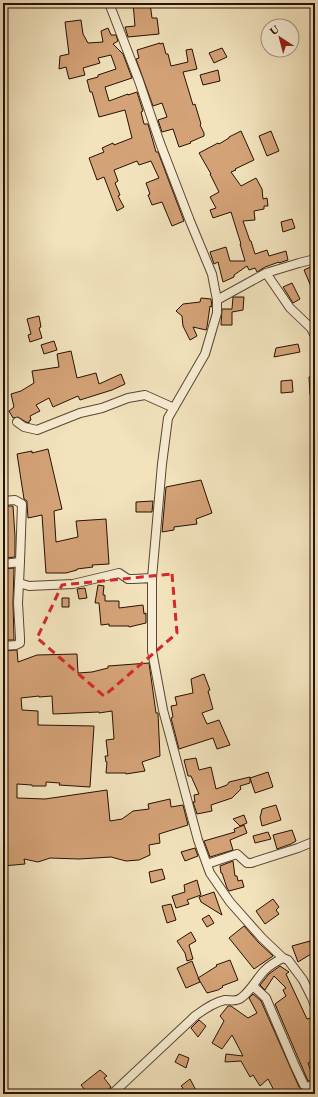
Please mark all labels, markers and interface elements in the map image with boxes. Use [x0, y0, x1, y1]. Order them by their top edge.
north arrow [260, 18, 300, 58]
text: U [267, 21, 282, 38]

